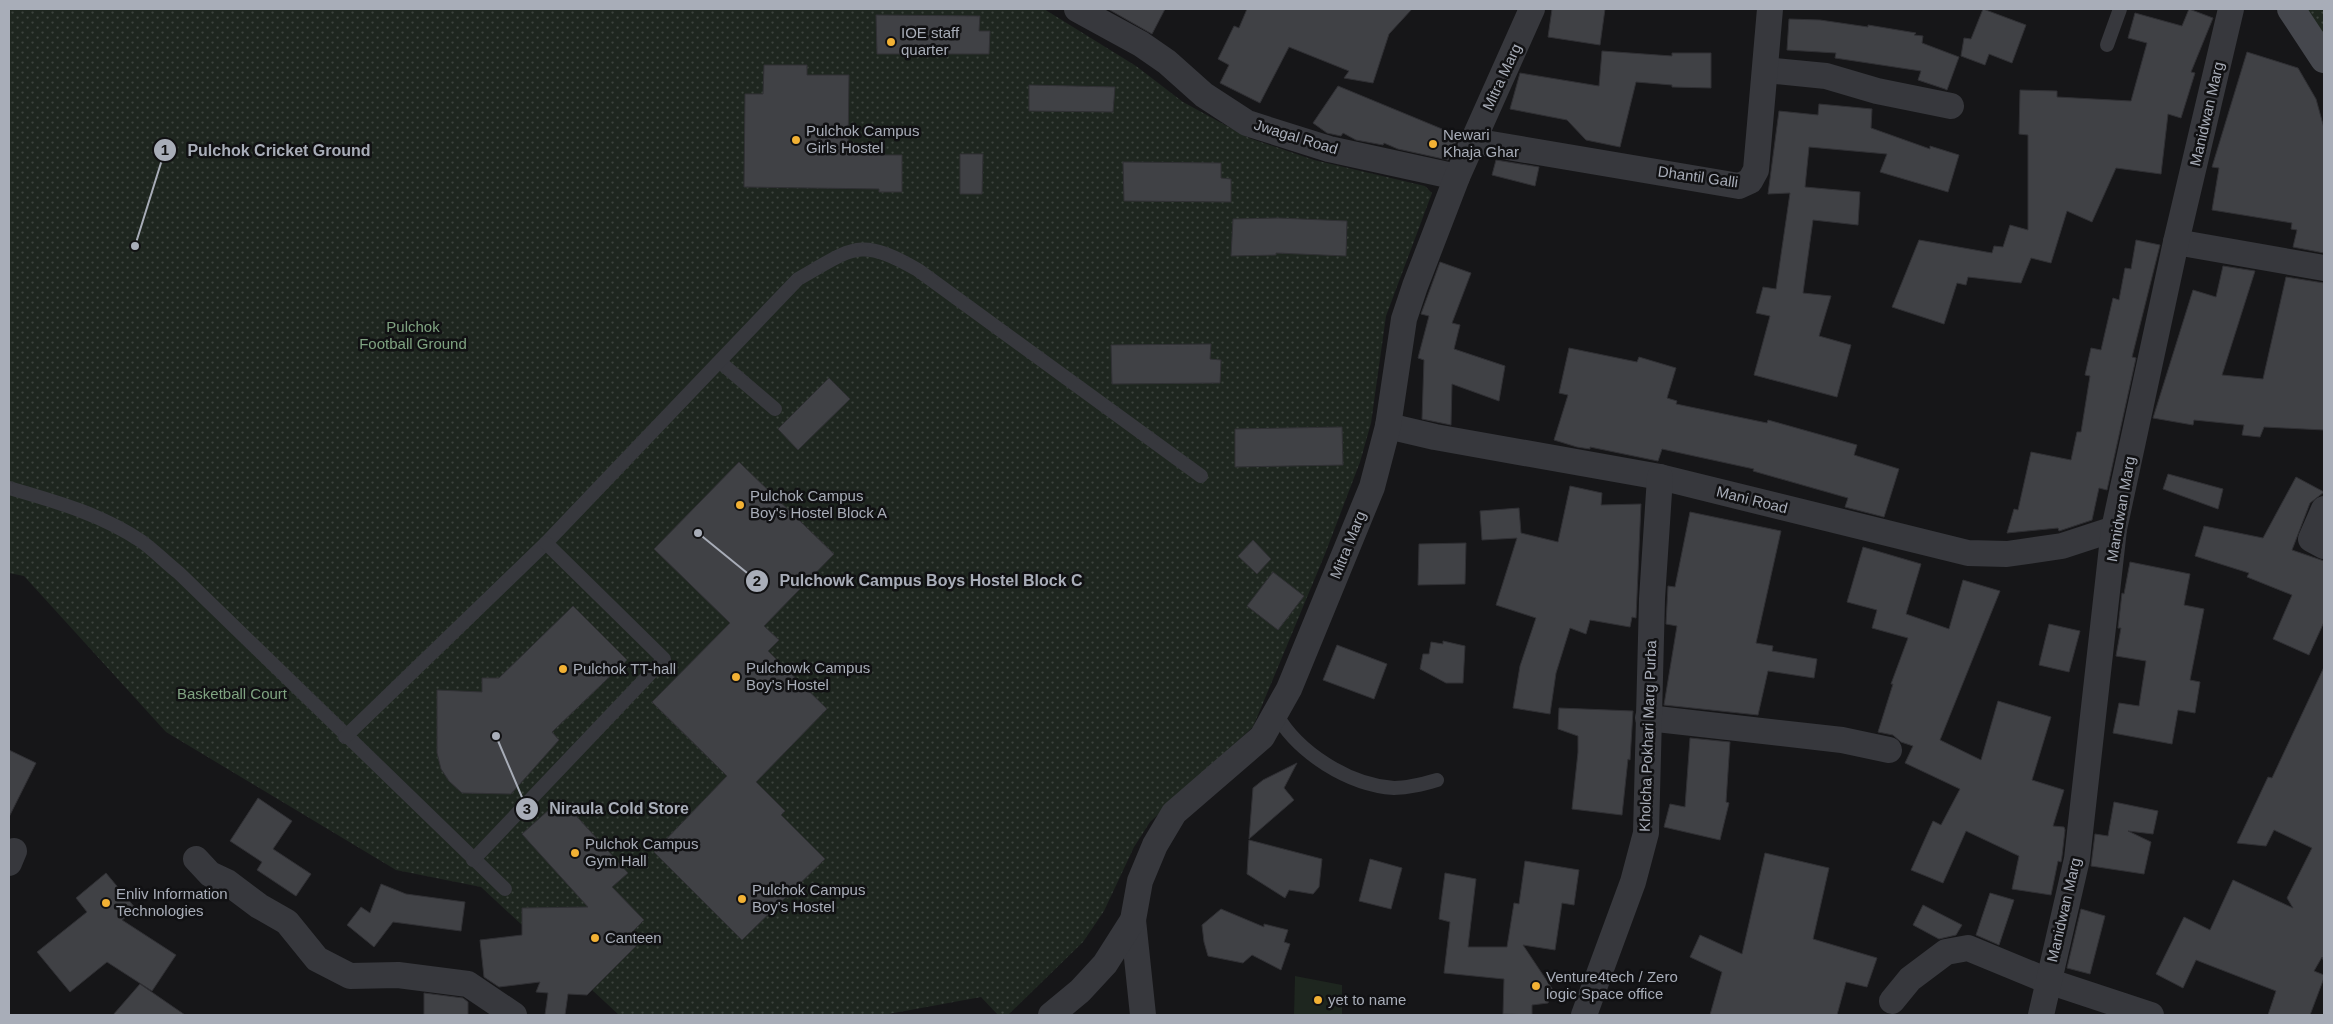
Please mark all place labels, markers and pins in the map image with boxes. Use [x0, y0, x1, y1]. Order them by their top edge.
place label: IOE staff quarter [901, 24, 960, 58]
marker: IOE staff quarter [885, 36, 897, 48]
place label: Pulchok Campus Girls Hostel [806, 122, 919, 156]
place label: Newari Khaja Ghar [1443, 126, 1519, 160]
marker: Pulchok Campus Girls Hostel [790, 134, 802, 146]
callout: Pulchok Cricket Ground [153, 135, 381, 166]
marker: Newari Khaja Ghar [1427, 138, 1439, 150]
place label: Pulchok Campus Boy's Hostel Block A [750, 487, 887, 521]
marker: Pulchok Campus Boy's Hostel Block A [734, 499, 746, 511]
callout: Pulchowk Campus Boys Hostel Block C [745, 565, 1093, 596]
place label: Pulchowk Campus Boy's Hostel [746, 659, 870, 693]
place label: Pulchok TT-hall [573, 660, 676, 677]
marker: Pulchok TT-hall [557, 663, 569, 675]
marker: Pulchowk Campus Boy's Hostel [730, 671, 742, 683]
callout: Niraula Cold Store [515, 793, 699, 824]
place label: Pulchok Campus Gym Hall [585, 835, 698, 869]
marker: Pulchok Campus Gym Hall [569, 847, 581, 859]
place label: Pulchok Campus Boy's Hostel [752, 881, 865, 915]
place label: Enliv Information Technologies [116, 885, 228, 919]
marker: Pulchok Campus Boy's Hostel [736, 893, 748, 905]
marker: Enliv Information Technologies [100, 897, 112, 909]
place label: Canteen [605, 929, 662, 946]
marker: Canteen [589, 932, 601, 944]
place label: Venture4tech / Zero logic Space office [1546, 968, 1678, 1002]
marker: Venture4tech / Zero logic Space office [1530, 980, 1542, 992]
place label: yet to name [1328, 991, 1406, 1008]
marker: yet to name [1312, 994, 1324, 1006]

